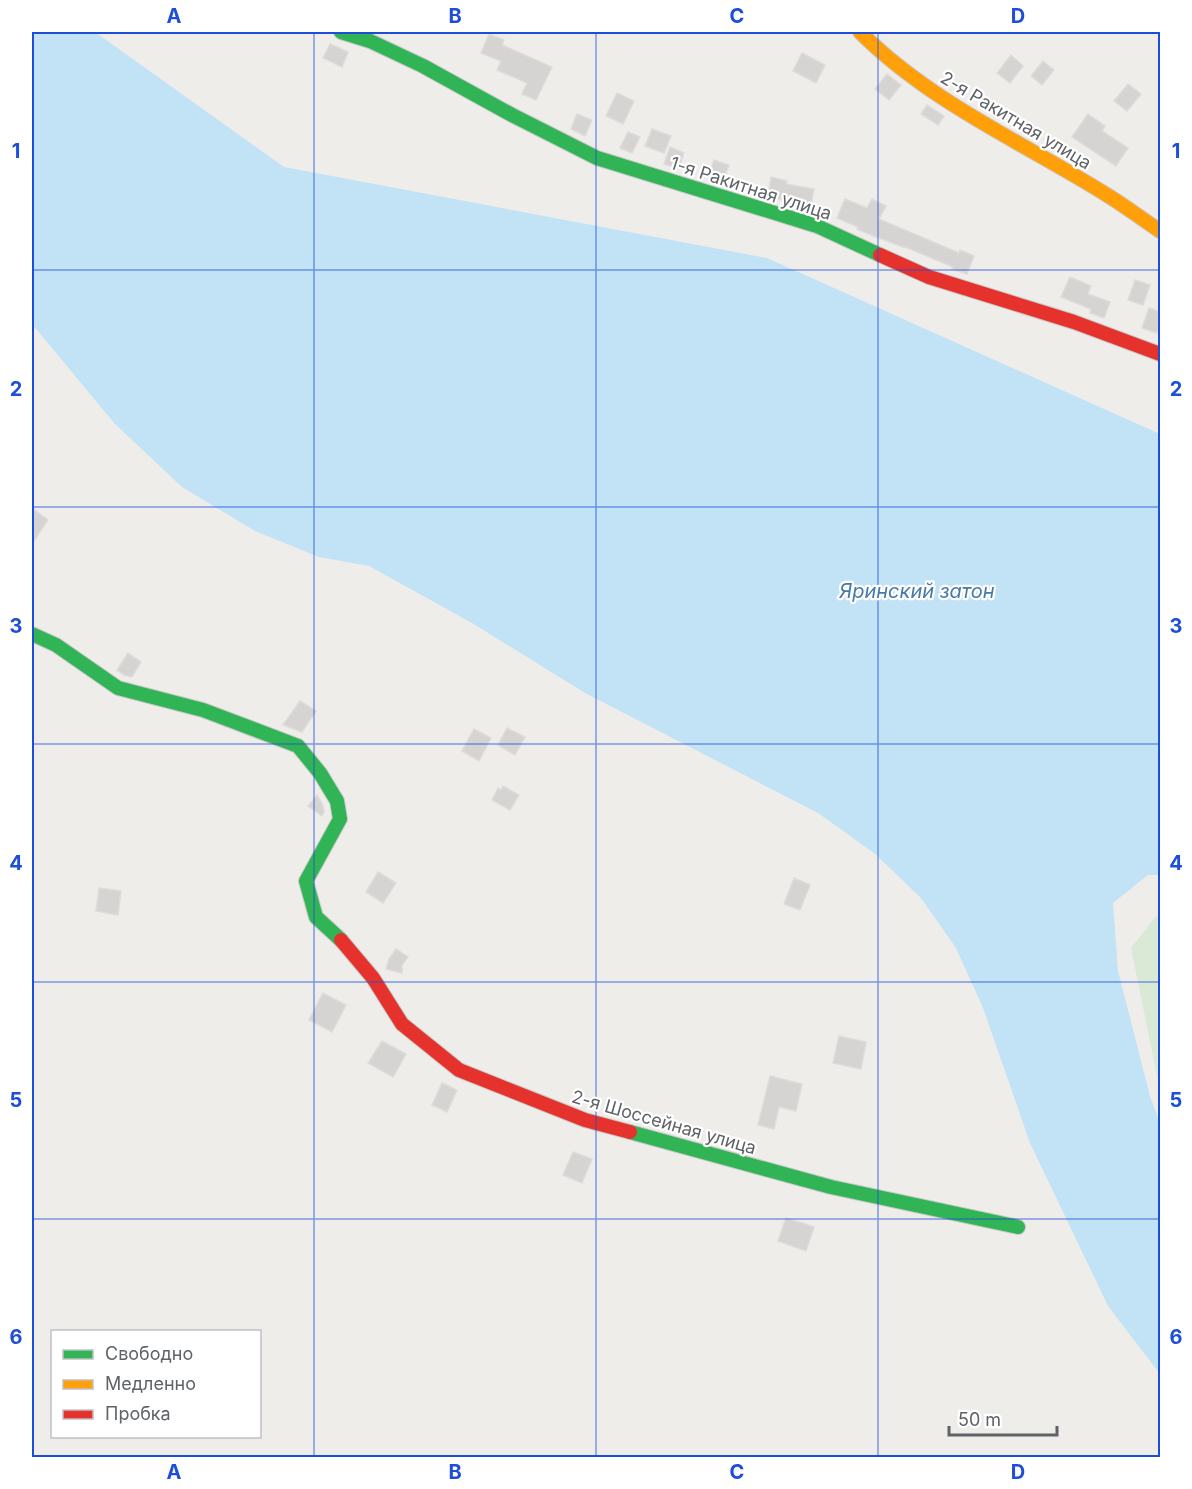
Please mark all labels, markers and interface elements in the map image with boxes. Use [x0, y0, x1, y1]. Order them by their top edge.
text: A [167, 4, 182, 28]
text: B [448, 4, 462, 28]
text: C [730, 4, 744, 28]
text: D [1011, 4, 1025, 28]
street label: 2-я Ракитная улица [937, 67, 1095, 173]
text: 1 [12, 139, 20, 163]
text: 1 [1172, 139, 1180, 163]
street label: 1-я Ракитная улица [668, 152, 834, 224]
text: 2 [10, 377, 22, 401]
text: 2 [1170, 377, 1182, 401]
water label: Яринский затон [838, 579, 995, 603]
text: 3 [10, 614, 22, 638]
text: 3 [1170, 614, 1182, 638]
text: 4 [9, 851, 23, 875]
text: 4 [1169, 851, 1183, 875]
street label: 2-я Шоссейная улица [569, 1086, 759, 1158]
text: 5 [10, 1088, 22, 1112]
text: 5 [1170, 1088, 1182, 1112]
text: 6 [10, 1325, 23, 1349]
text: 6 [1170, 1325, 1183, 1349]
legend [51, 1330, 261, 1438]
text: Свободно [105, 1343, 193, 1364]
text: Медленно [105, 1373, 196, 1394]
scale bar [949, 1399, 1057, 1437]
text: Пробка [105, 1403, 171, 1424]
text: 50 m [958, 1409, 1001, 1430]
text: A [167, 1460, 182, 1484]
text: B [448, 1460, 462, 1484]
text: C [730, 1460, 744, 1484]
text: D [1011, 1460, 1025, 1484]

